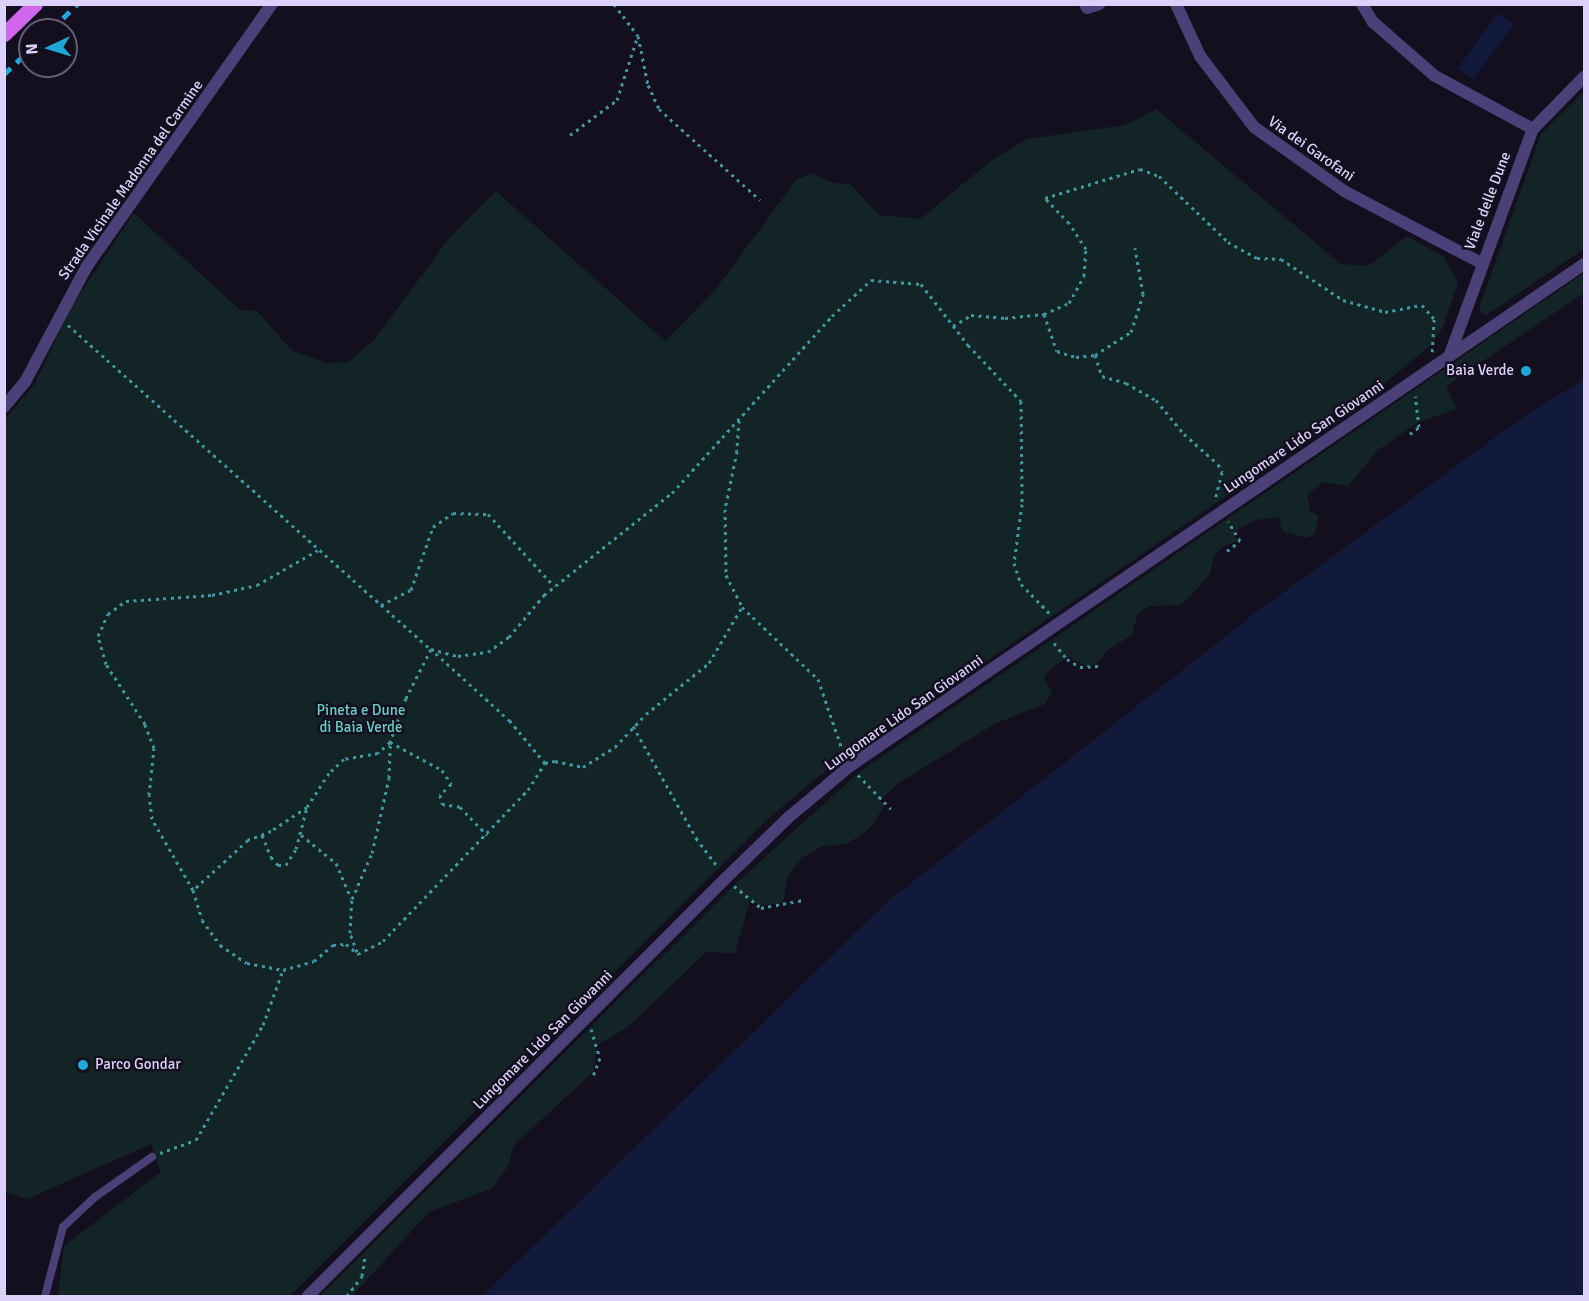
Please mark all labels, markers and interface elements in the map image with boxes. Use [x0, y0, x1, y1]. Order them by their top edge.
north arrow [18, 18, 78, 78]
text: N [22, 43, 42, 55]
street label: Strada Vicinale Madonna del Carmine [55, 77, 207, 283]
street label: Via dei Garofani [1264, 113, 1358, 185]
street label: Viale delle Dune [1461, 149, 1515, 253]
place label: Baia Verde [1446, 362, 1514, 380]
marker: Baia Verde [1519, 364, 1533, 378]
street label: Lungomare Lido San Giovanni [1220, 377, 1388, 497]
street label: Lungomare Lido San Giovanni [821, 651, 987, 775]
park label: Pineta e Dune di Baia Verde [317, 701, 405, 736]
street label: Lungomare Lido San Giovanni [470, 967, 616, 1113]
place label: Parco Gondar [95, 1056, 181, 1074]
marker: Parco Gondar [76, 1058, 90, 1072]

